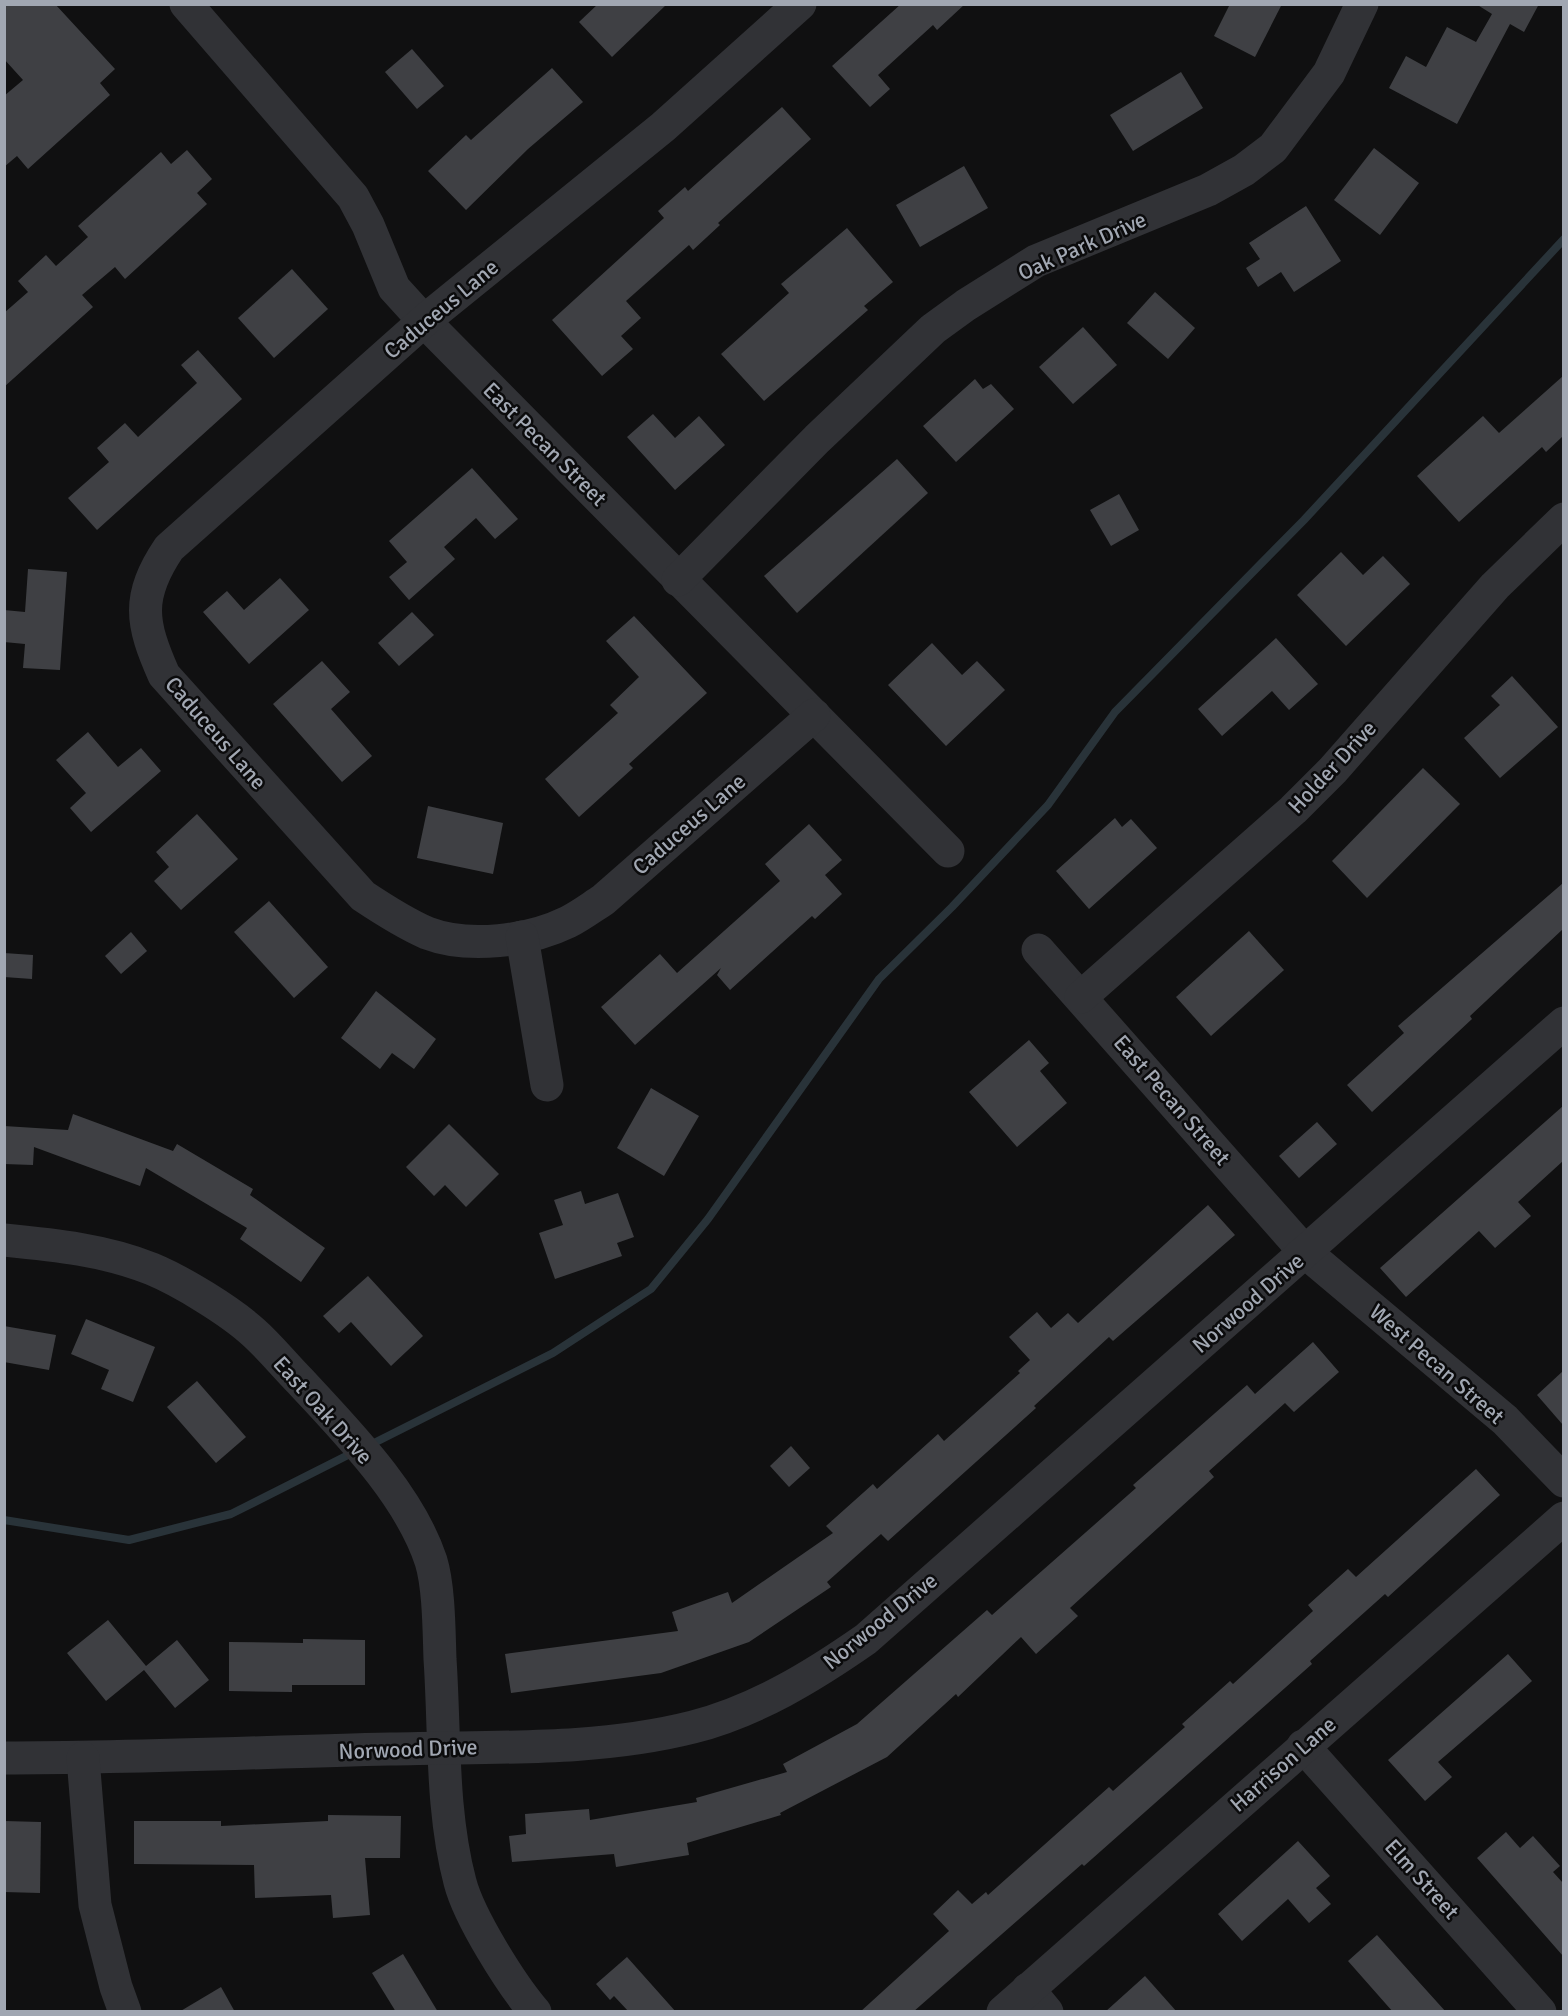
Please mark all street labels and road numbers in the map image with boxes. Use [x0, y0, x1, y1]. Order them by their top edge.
street label: Oak Park Drive [1014, 206, 1150, 286]
street label: Caduceus Lane [378, 253, 504, 365]
street label: East Pecan Street [477, 376, 613, 512]
street label: Caduceus Lane [160, 671, 272, 795]
street label: Holder Drive [1282, 715, 1382, 819]
street label: Caduceus Lane [627, 768, 751, 880]
street label: East Pecan Street [1108, 1029, 1236, 1171]
street label: Norwood Drive [1187, 1247, 1309, 1359]
street label: West Pecan Street [1364, 1298, 1510, 1430]
street label: East Oak Drive [267, 1350, 379, 1470]
street label: Norwood Drive [817, 1567, 943, 1675]
street label: Harrison Lane [1224, 1711, 1342, 1817]
street label: Norwood Drive [338, 1733, 478, 1765]
street label: Elm Street [1379, 1833, 1465, 1925]

